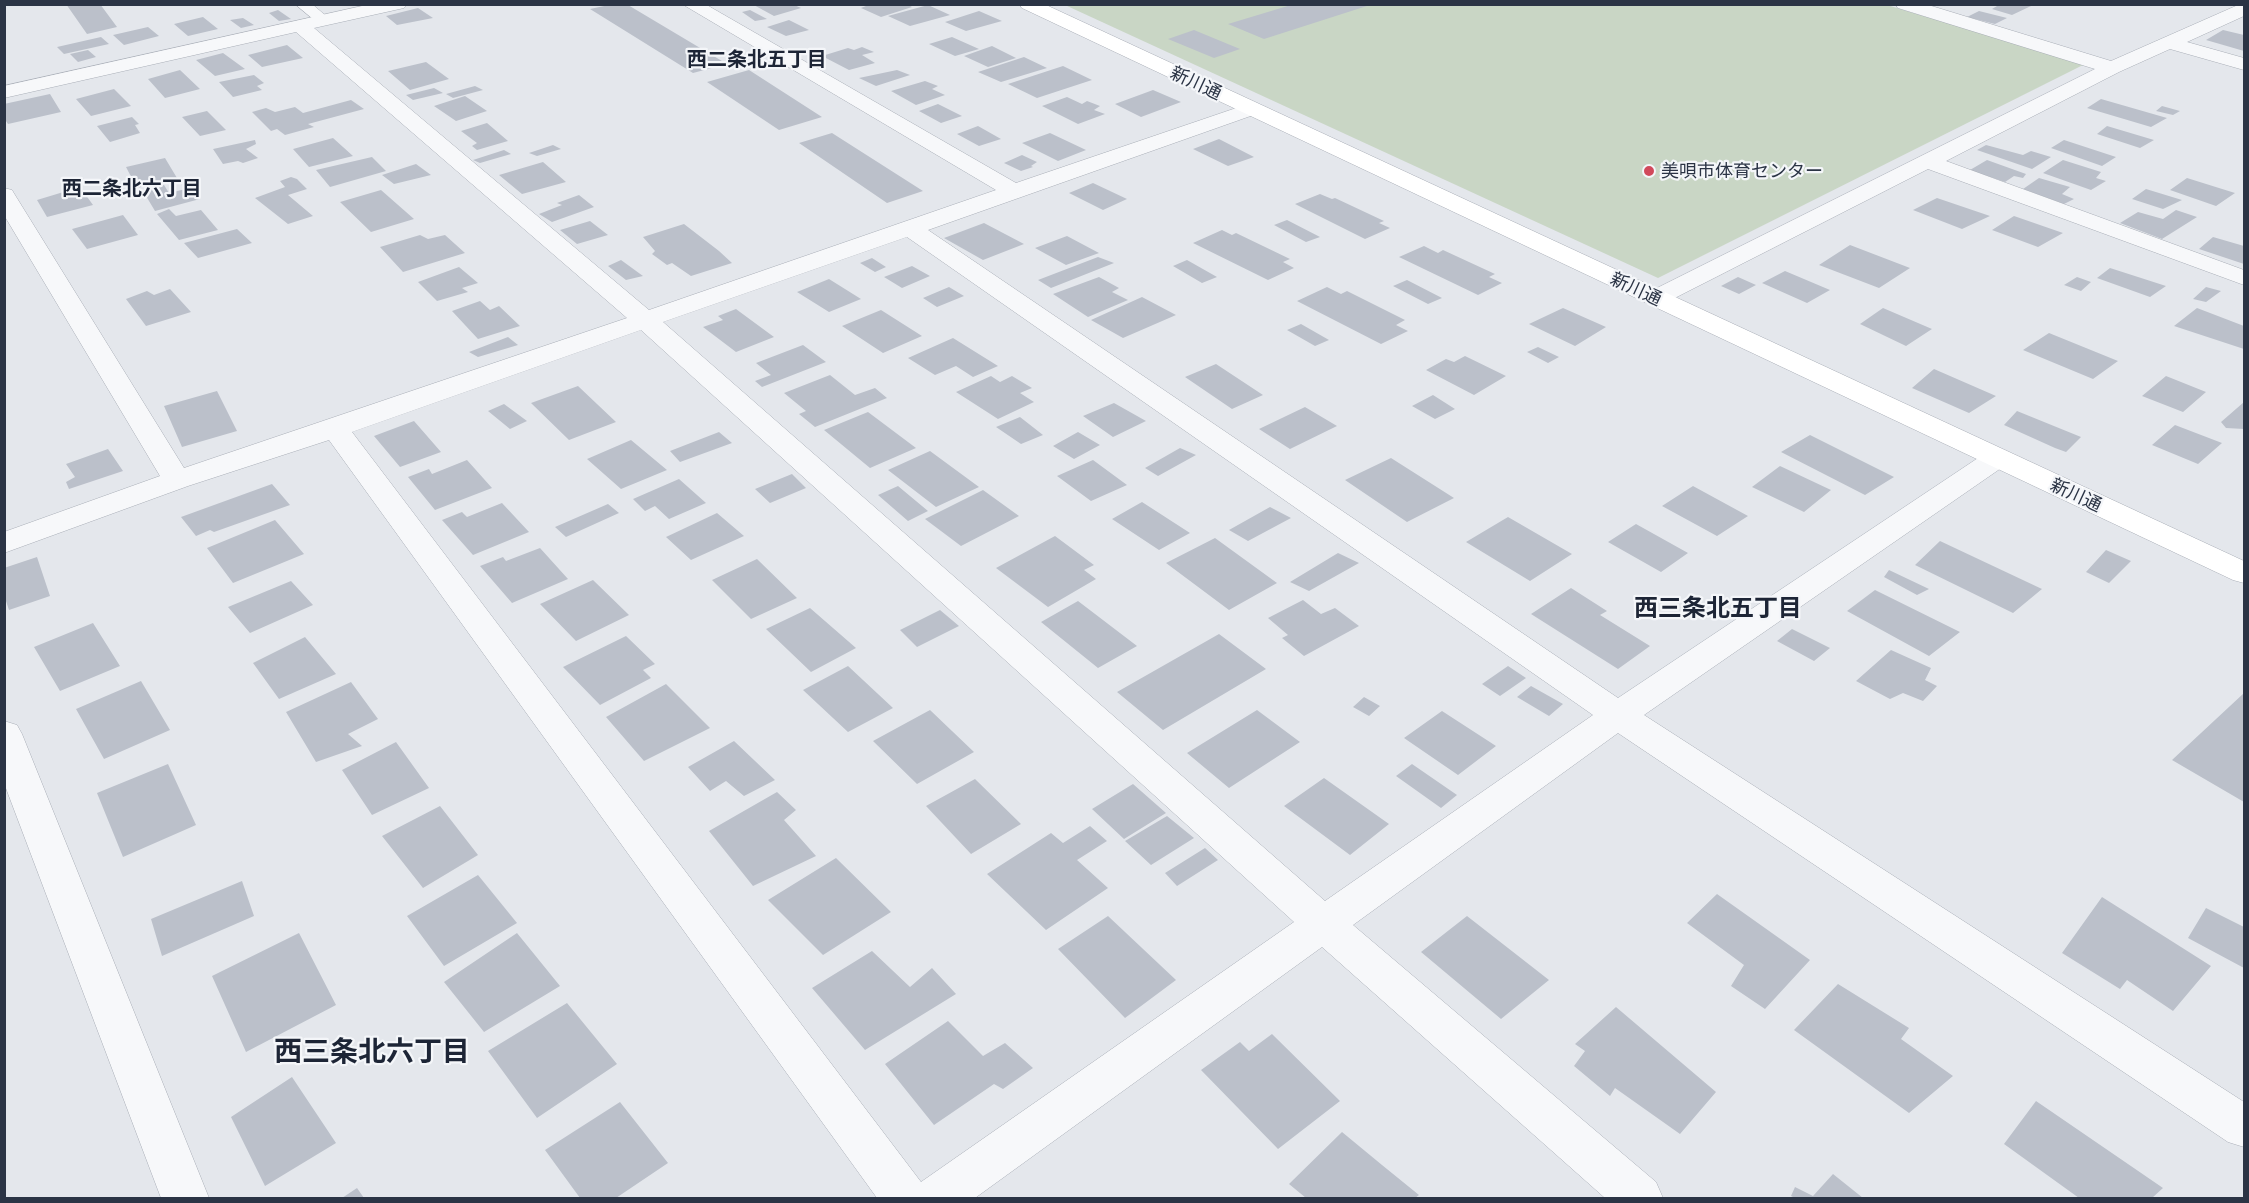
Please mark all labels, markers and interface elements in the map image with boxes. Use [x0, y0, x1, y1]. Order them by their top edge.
district label: 西二条北五丁目 [687, 47, 827, 71]
street label: 新川通 [1167, 62, 1225, 104]
place label: 美唄市体育センター [1661, 160, 1823, 182]
marker: 美唄市体育センター [1642, 164, 1656, 178]
district label: 西二条北六丁目 [62, 176, 202, 200]
street label: 新川通 [1607, 268, 1665, 310]
street label: 新川通 [2047, 474, 2105, 516]
district label: 西三条北五丁目 [1634, 594, 1802, 622]
district label: 西三条北六丁目 [274, 1035, 470, 1069]

